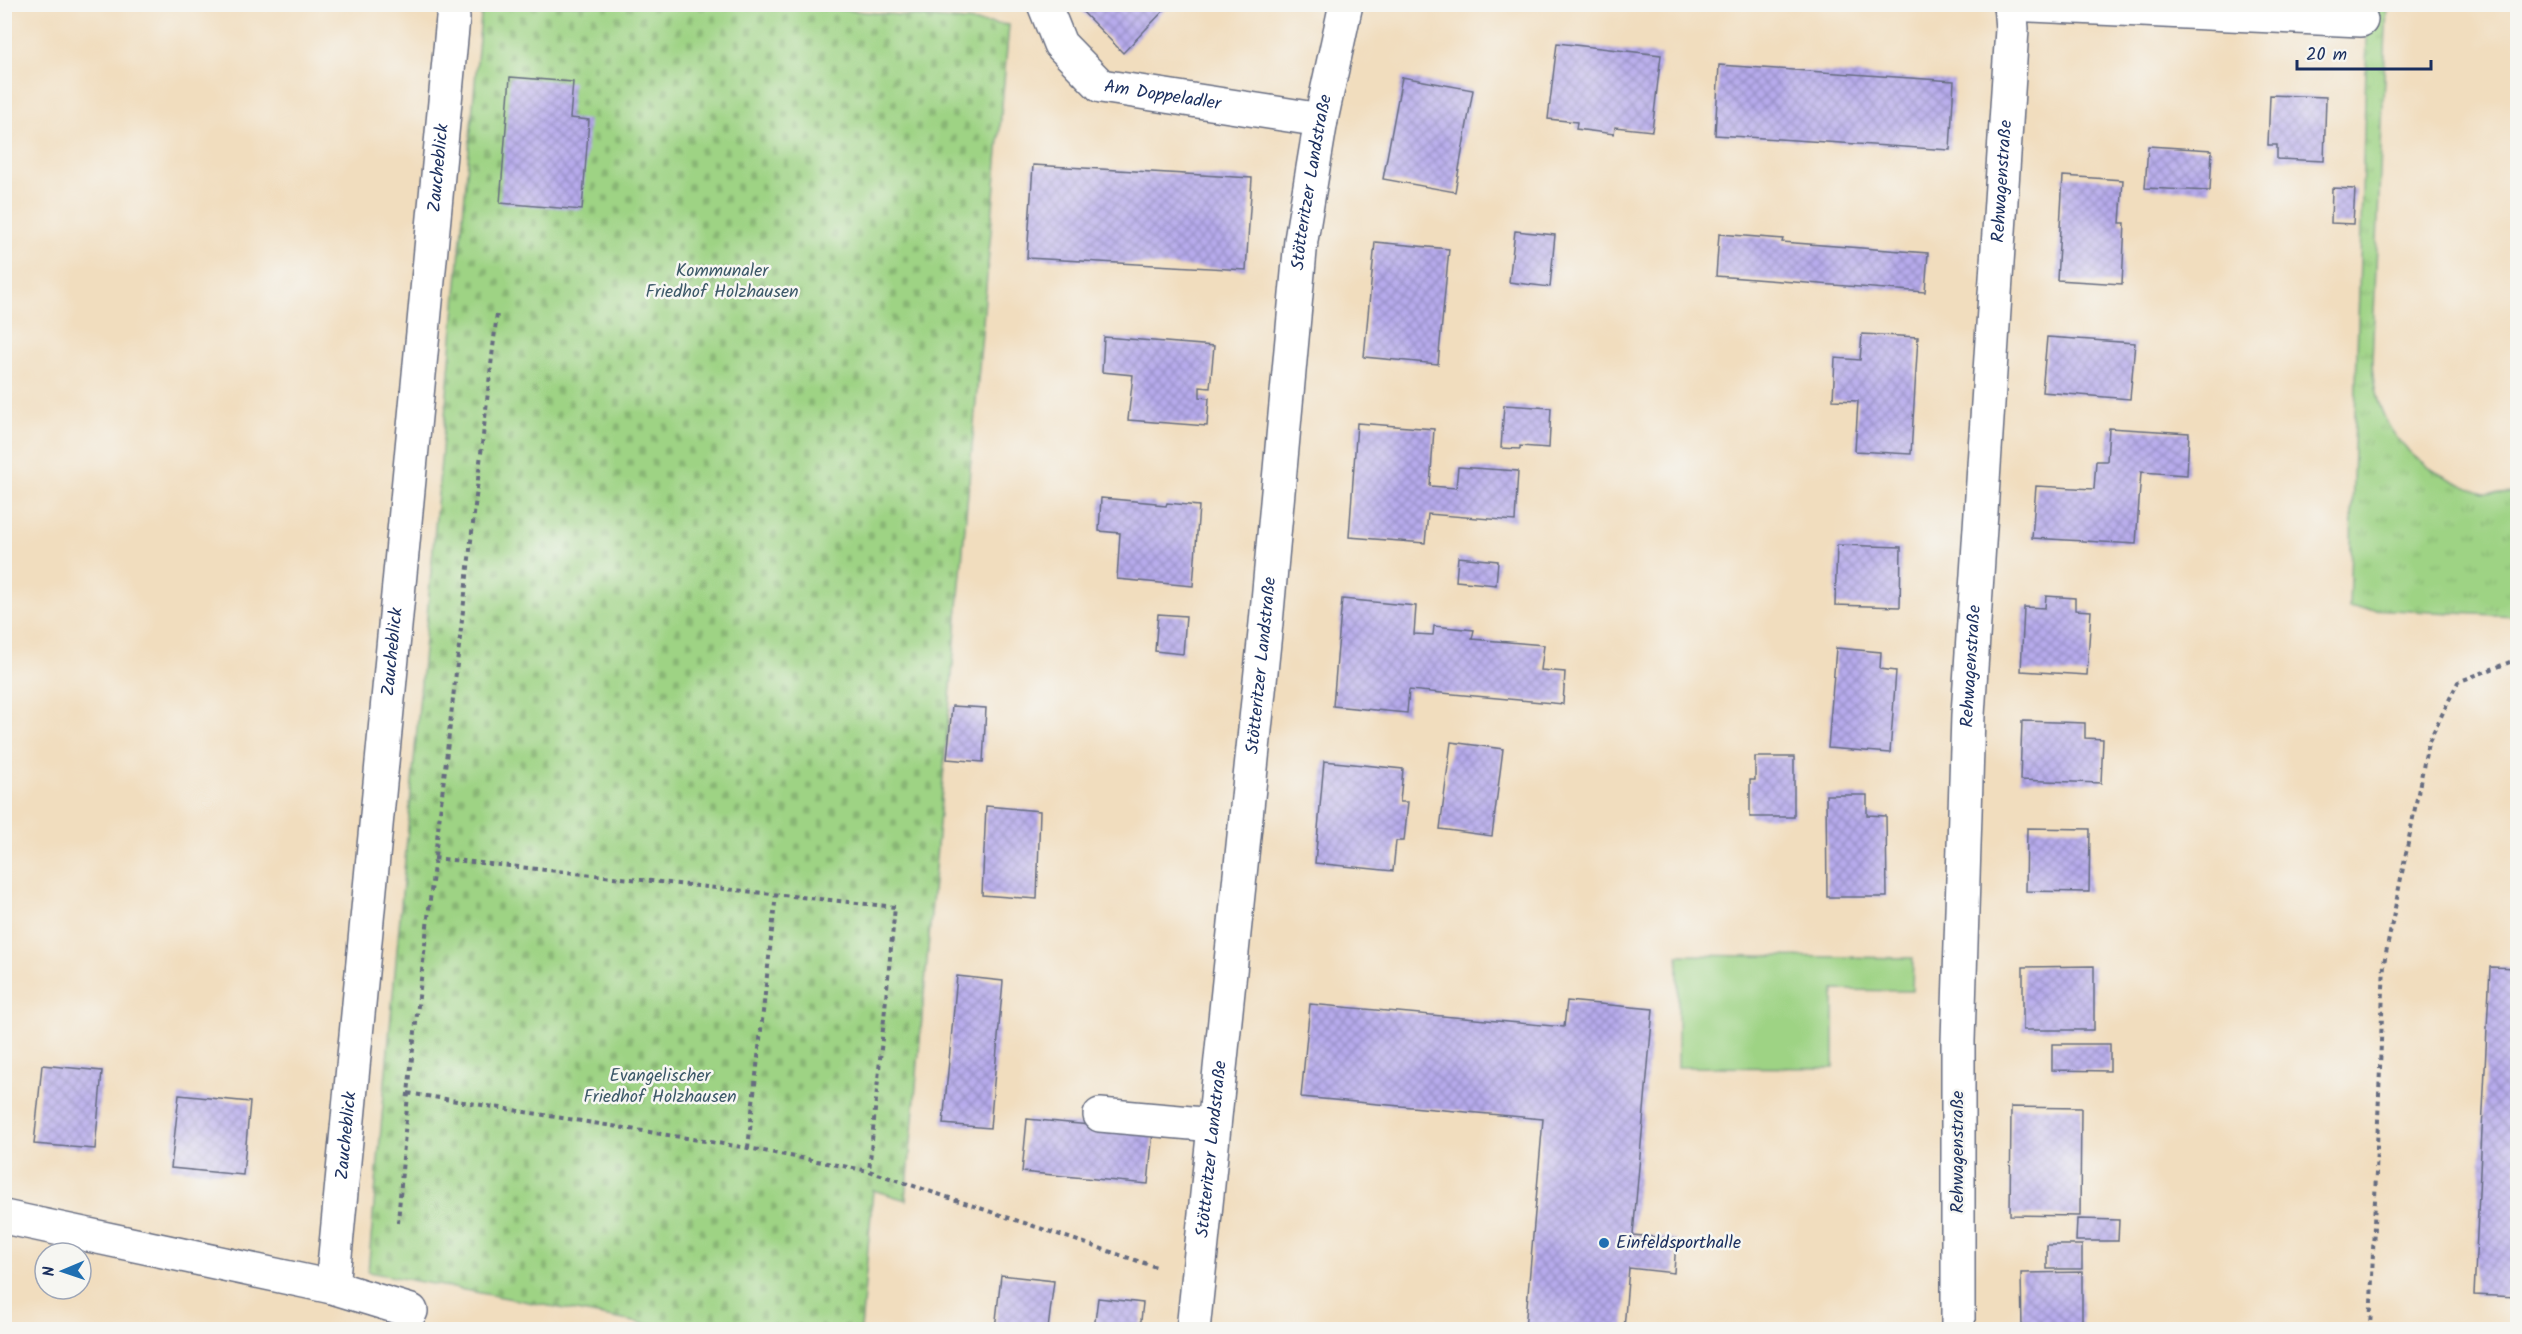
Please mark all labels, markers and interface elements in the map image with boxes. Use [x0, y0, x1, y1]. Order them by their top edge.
scale bar [2297, 33, 2430, 71]
text: 20 m [2306, 41, 2347, 70]
street label: Am Doppeladler [1102, 72, 1224, 119]
street label: Stötteritzer Landstraße [1284, 92, 1341, 271]
street label: Rehwagenstraße [1984, 119, 2021, 243]
street label: Zaucheblick [420, 122, 457, 214]
park label: Kommunaler Friedhof Holzhausen [645, 257, 799, 307]
street label: Stötteritzer Landstraße [1238, 576, 1285, 755]
street label: Rehwagenstraße [1953, 604, 1990, 728]
street label: Zaucheblick [374, 606, 411, 697]
street label: Stötteritzer Landstraße [1188, 1059, 1235, 1239]
park label: Evangelischer Friedhof Holzhausen [583, 1062, 737, 1112]
street label: Zaucheblick [328, 1090, 365, 1181]
street label: Rehwagenstraße [1944, 1091, 1973, 1213]
place label: Einfeldsporthalle [1616, 1229, 1741, 1258]
marker: Einfeldsporthalle [1597, 1236, 1611, 1250]
north arrow [33, 1241, 93, 1301]
text: N [37, 1266, 62, 1277]

